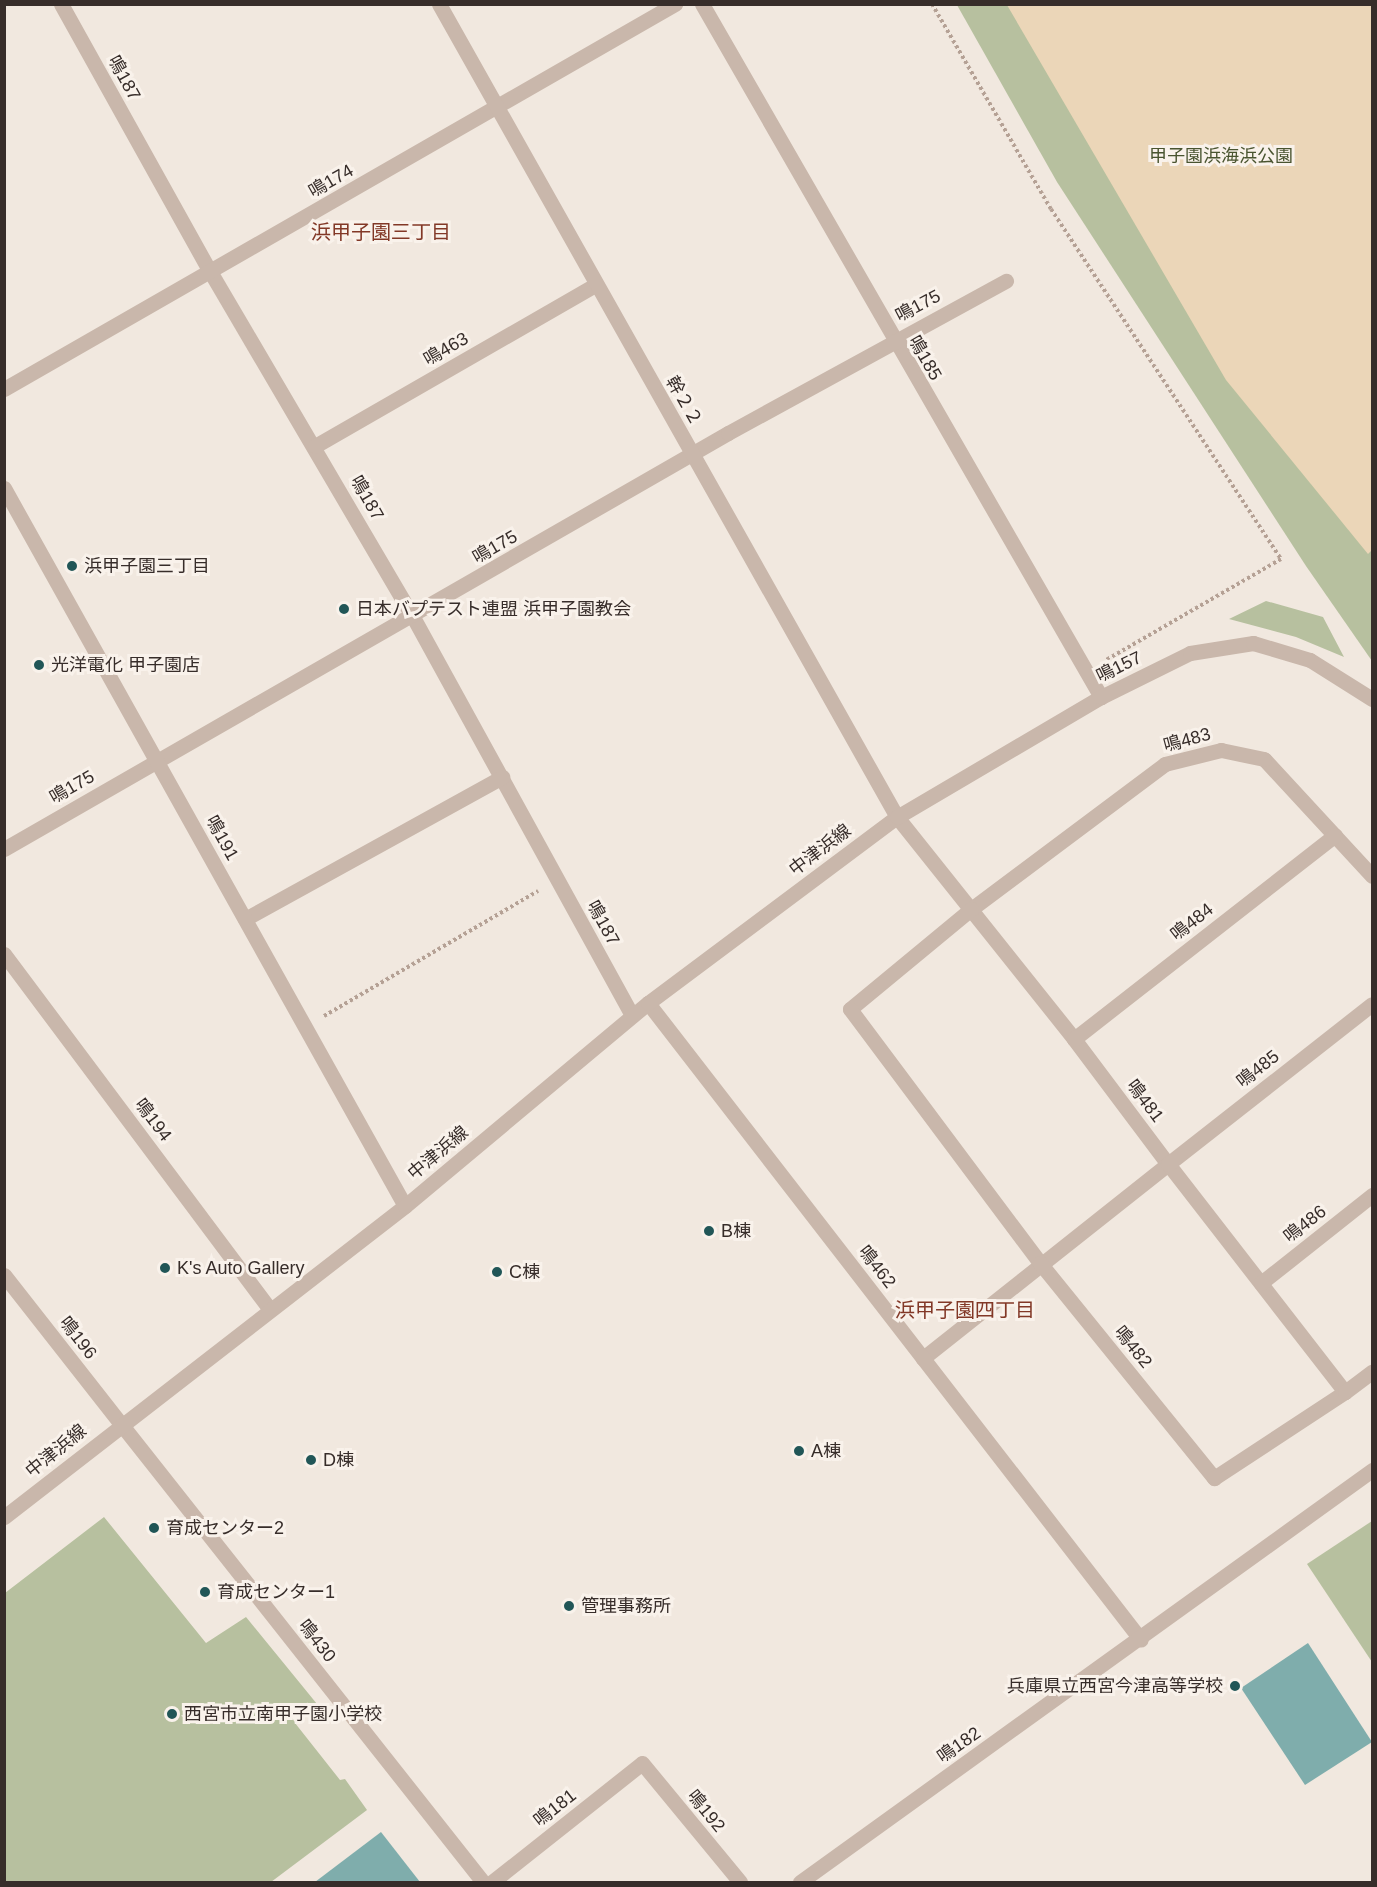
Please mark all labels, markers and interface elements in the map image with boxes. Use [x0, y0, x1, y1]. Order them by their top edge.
street label: 鳴187 [103, 52, 145, 104]
park label: 甲子園浜海浜公園 [1149, 145, 1293, 167]
street label: 鳴174 [305, 160, 357, 202]
district label: 浜甲子園三丁目 [311, 220, 451, 244]
street label: 鳴175 [892, 285, 944, 327]
street label: 鳴463 [420, 328, 472, 370]
street label: 鳴185 [904, 332, 946, 384]
street label: 幹２２ [661, 372, 707, 430]
street label: 鳴187 [346, 472, 388, 524]
street label: 鳴175 [469, 526, 521, 568]
place label: 浜甲子園三丁目 [84, 555, 210, 577]
marker: 浜甲子園三丁目 [65, 559, 79, 573]
place label: 日本バプテスト連盟 浜甲子園教会 [356, 598, 631, 620]
marker: 日本バプテスト連盟 浜甲子園教会 [337, 602, 351, 616]
street label: 鳴157 [1093, 647, 1145, 687]
place label: 光洋電化 甲子園店 [51, 654, 200, 676]
marker: 光洋電化 甲子園店 [32, 658, 46, 672]
street label: 鳴483 [1161, 723, 1213, 757]
street label: 鳴175 [46, 766, 98, 808]
street label: 鳴191 [201, 812, 243, 864]
street label: 中津浜線 [785, 820, 855, 880]
street label: 鳴187 [582, 897, 624, 949]
street label: 鳴484 [1166, 899, 1218, 945]
street label: 鳴485 [1232, 1046, 1284, 1092]
street label: 鳴481 [1122, 1075, 1168, 1127]
street label: 鳴194 [130, 1094, 176, 1146]
street label: 中津浜線 [403, 1122, 473, 1184]
street label: 鳴486 [1279, 1201, 1331, 1247]
place label: B棟 [721, 1220, 751, 1242]
marker: B棟 [702, 1224, 716, 1238]
street label: 鳴462 [854, 1241, 900, 1293]
place label: K's Auto Gallery [177, 1257, 305, 1279]
marker: K's Auto Gallery [158, 1261, 172, 1275]
place label: C棟 [509, 1261, 540, 1283]
marker: C棟 [490, 1265, 504, 1279]
district label: 浜甲子園四丁目 [895, 1298, 1035, 1322]
street label: 鳴196 [55, 1312, 101, 1364]
street label: 鳴482 [1109, 1322, 1157, 1372]
street label: 中津浜線 [21, 1420, 91, 1482]
place label: A棟 [811, 1440, 841, 1462]
marker: A棟 [792, 1444, 806, 1458]
place label: D棟 [323, 1449, 354, 1471]
marker: D棟 [304, 1453, 318, 1467]
place label: 育成センター2 [166, 1517, 284, 1539]
marker: 育成センター2 [147, 1521, 161, 1535]
place label: 育成センター1 [217, 1581, 335, 1603]
marker: 育成センター1 [198, 1585, 212, 1599]
place label: 管理事務所 [581, 1595, 671, 1617]
marker: 管理事務所 [562, 1599, 576, 1613]
street label: 鳴430 [294, 1615, 340, 1667]
place label: 兵庫県立西宮今津高等学校 [1007, 1675, 1223, 1697]
marker: 兵庫県立西宮今津高等学校 [1228, 1679, 1242, 1693]
place label: 西宮市立南甲子園小学校 [184, 1703, 382, 1725]
marker: 西宮市立南甲子園小学校 [165, 1707, 179, 1721]
street label: 鳴182 [933, 1722, 985, 1768]
street label: 鳴181 [529, 1785, 581, 1831]
street label: 鳴192 [682, 1786, 730, 1836]

